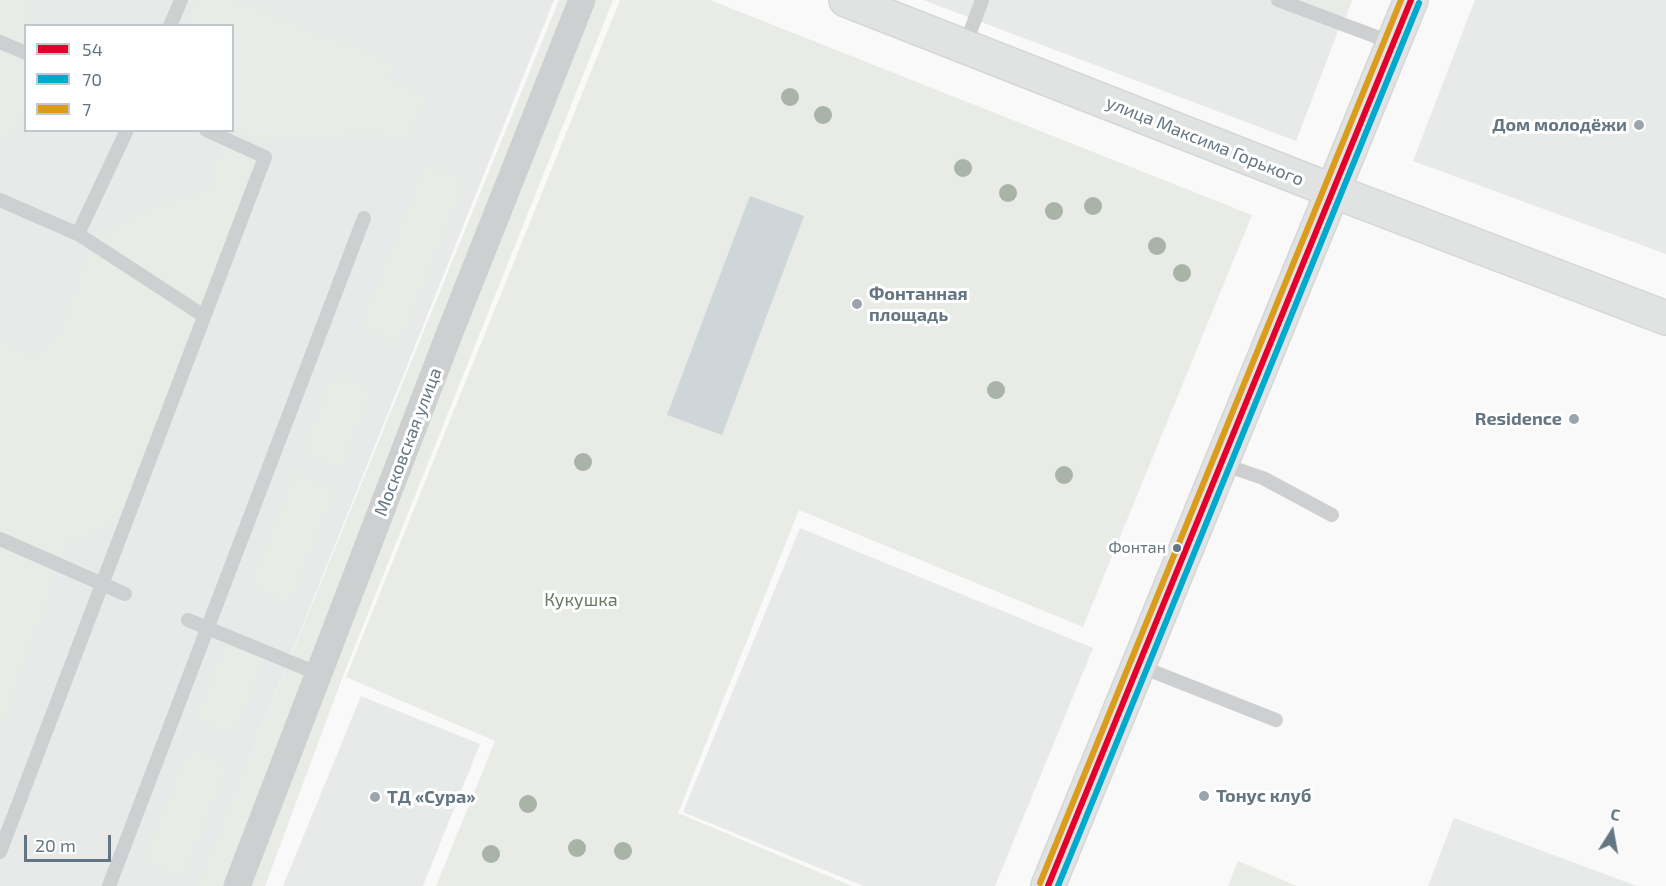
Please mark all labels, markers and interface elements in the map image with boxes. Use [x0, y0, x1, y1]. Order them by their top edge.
legend [24, 24, 234, 132]
text: 54 [82, 38, 103, 60]
text: 70 [82, 68, 102, 90]
street label: улица Максима Горького [1103, 91, 1307, 191]
text: 7 [82, 98, 91, 120]
place label: Дом молодёжи [1492, 114, 1627, 136]
marker: Дом молодёжи [1632, 118, 1646, 132]
place label: Фонтанная площадь [869, 283, 968, 326]
marker: Фонтанная площадь [850, 297, 864, 311]
street label: Московская улица [370, 365, 446, 519]
place label: Residence [1475, 408, 1562, 430]
marker: Residence [1567, 412, 1581, 426]
place label: Фонтан [1108, 538, 1166, 558]
marker: Фонтан [1171, 542, 1183, 554]
park label: Кукушка [544, 589, 618, 611]
place label: Тонус клуб [1216, 785, 1311, 807]
place label: ТД «Сура» [387, 786, 476, 808]
marker: Тонус клуб [1197, 789, 1211, 803]
marker: ТД «Сура» [368, 790, 382, 804]
north arrow [1582, 802, 1642, 862]
text: С [1609, 804, 1622, 824]
scale bar [27, 823, 114, 861]
text: 20 m [35, 834, 76, 856]

